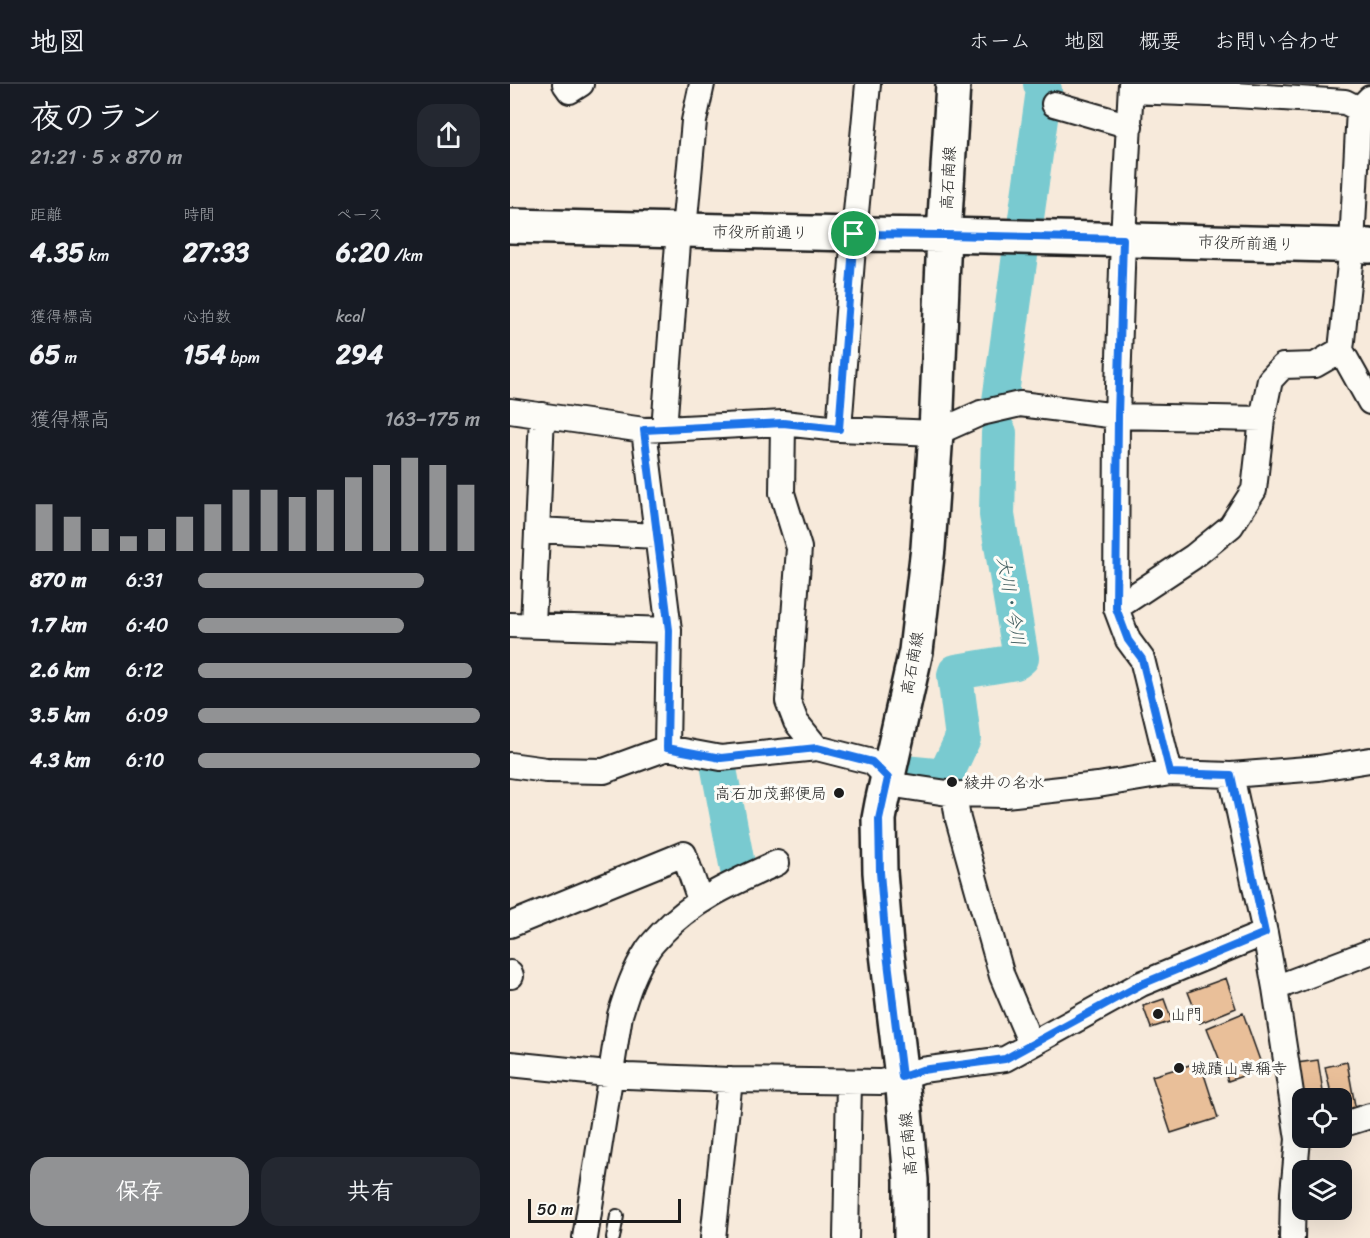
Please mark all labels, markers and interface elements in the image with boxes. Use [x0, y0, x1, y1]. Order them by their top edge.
text: 地図 [30, 17, 86, 66]
text: ホーム [969, 22, 1031, 60]
text: 地図 [1064, 22, 1106, 60]
text: 概要 [1139, 22, 1181, 60]
text: お問い合わせ [1214, 22, 1340, 60]
text: 夜のラン [30, 88, 162, 146]
button: share [417, 104, 480, 167]
text: 21:21 · 5 × 870 m [30, 140, 182, 175]
street label: 高石南線 [932, 145, 964, 211]
text: 距離 [30, 200, 62, 229]
text: 時間 [183, 200, 215, 229]
text: ペース [336, 200, 383, 229]
pin [828, 208, 879, 259]
street label: 市役所前通り [712, 217, 808, 247]
icon: arrive [837, 217, 870, 250]
street label: 市役所前通り [1198, 227, 1294, 259]
text: 4.35 [30, 229, 84, 275]
text: 27:33 [183, 229, 249, 275]
text: 6:20 [336, 229, 390, 275]
text: km [84, 241, 109, 270]
text: /km [390, 241, 423, 270]
text: 獲得標高 [30, 302, 94, 331]
text: 心拍数 [183, 302, 231, 331]
text: kcal [336, 302, 365, 331]
text: 65 [30, 331, 61, 377]
text: 154 [183, 331, 226, 377]
text: 294 [336, 331, 383, 377]
text: m [61, 343, 77, 372]
text: bpm [226, 343, 260, 372]
text: 獲得標高 [30, 402, 110, 437]
text: 163–175 m [385, 402, 480, 437]
water label: 大川・今川 [987, 554, 1035, 648]
text: 870 m [30, 563, 87, 598]
text: 6:31 [126, 563, 163, 598]
text: 1.7 km [30, 608, 87, 643]
text: 6:40 [126, 608, 169, 643]
street label: 高石南線 [892, 629, 932, 697]
text: 2.6 km [30, 653, 90, 688]
text: 6:12 [126, 653, 164, 688]
text: 3.5 km [30, 698, 90, 733]
text: 6:09 [126, 698, 168, 733]
text: 4.3 km [30, 743, 91, 778]
text: 6:10 [126, 743, 165, 778]
place label: 綾井の名水 [964, 768, 1044, 797]
marker: 綾井の名水 [945, 775, 959, 789]
place label: 高石加茂郵便局 [715, 779, 827, 808]
marker: 高石加茂郵便局 [832, 786, 846, 800]
place label: 山門 [1170, 1000, 1202, 1029]
marker: 山門 [1151, 1007, 1165, 1021]
place label: 城蹟山専稱寺 [1191, 1054, 1287, 1083]
marker: 城蹟山専稱寺 [1172, 1061, 1186, 1075]
map controls [1292, 1088, 1352, 1220]
button: locate [1292, 1088, 1352, 1148]
street label: 高石南線 [891, 1111, 925, 1177]
button: 保存 [30, 1157, 249, 1226]
button: 共有 [261, 1157, 480, 1226]
button: layers [1292, 1160, 1352, 1220]
text: 50 m [537, 1195, 573, 1224]
scale bar [528, 1196, 681, 1224]

